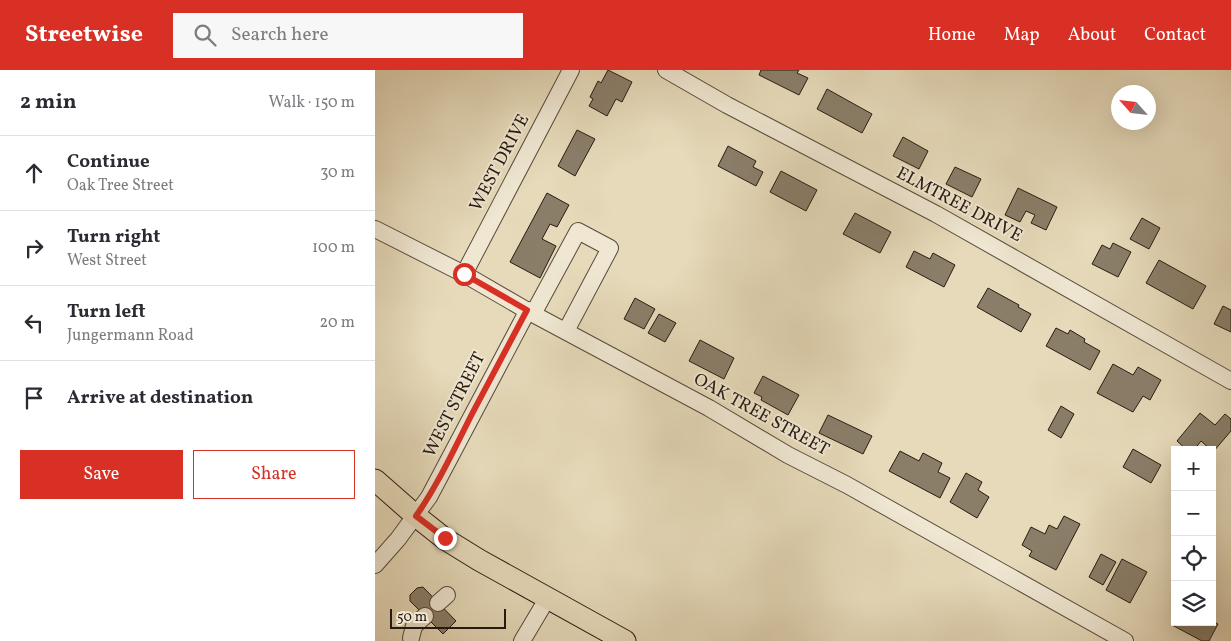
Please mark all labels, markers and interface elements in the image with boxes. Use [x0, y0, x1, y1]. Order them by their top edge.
search box [173, 13, 523, 58]
text: Streetwise [25, 18, 143, 52]
icon: search [191, 21, 219, 49]
text: Search here [231, 22, 328, 48]
text: Home [928, 23, 976, 48]
text: Map [1004, 23, 1040, 48]
text: About [1068, 23, 1116, 48]
text: Contact [1144, 23, 1206, 48]
north arrow [1111, 85, 1156, 130]
text: 2 min [20, 88, 77, 117]
text: Walk · 150 m [269, 92, 355, 114]
street label: WEST DRIVE [464, 110, 536, 216]
text: Continue [67, 149, 150, 175]
icon: ahead [20, 159, 48, 187]
street label: ELMTREE DRIVE [892, 161, 1027, 249]
text: 30 m [320, 162, 355, 184]
text: Oak Tree Street [67, 175, 174, 197]
text: Turn right [67, 224, 160, 250]
icon: right [20, 234, 48, 262]
text: 100 m [312, 237, 355, 259]
text: West Street [67, 250, 147, 272]
route start [453, 263, 476, 286]
text: Turn left [67, 299, 146, 325]
icon: left [20, 309, 48, 337]
text: 20 m [320, 312, 355, 334]
text: Jungermann Road [67, 325, 194, 347]
street label: WEST STREET [418, 348, 492, 462]
street label: OAK TREE STREET [689, 367, 834, 463]
icon: arrive [20, 384, 48, 412]
text: Arrive at destination [67, 385, 253, 411]
map controls [1171, 446, 1216, 626]
button: + [1171, 446, 1216, 491]
button: Save [20, 450, 183, 499]
button: Share [193, 450, 355, 499]
button: − [1171, 491, 1216, 536]
route end [434, 527, 457, 550]
button: locate [1171, 536, 1216, 581]
button: layers [1171, 581, 1216, 626]
scale bar [390, 606, 506, 629]
text: 50 m [397, 608, 427, 627]

